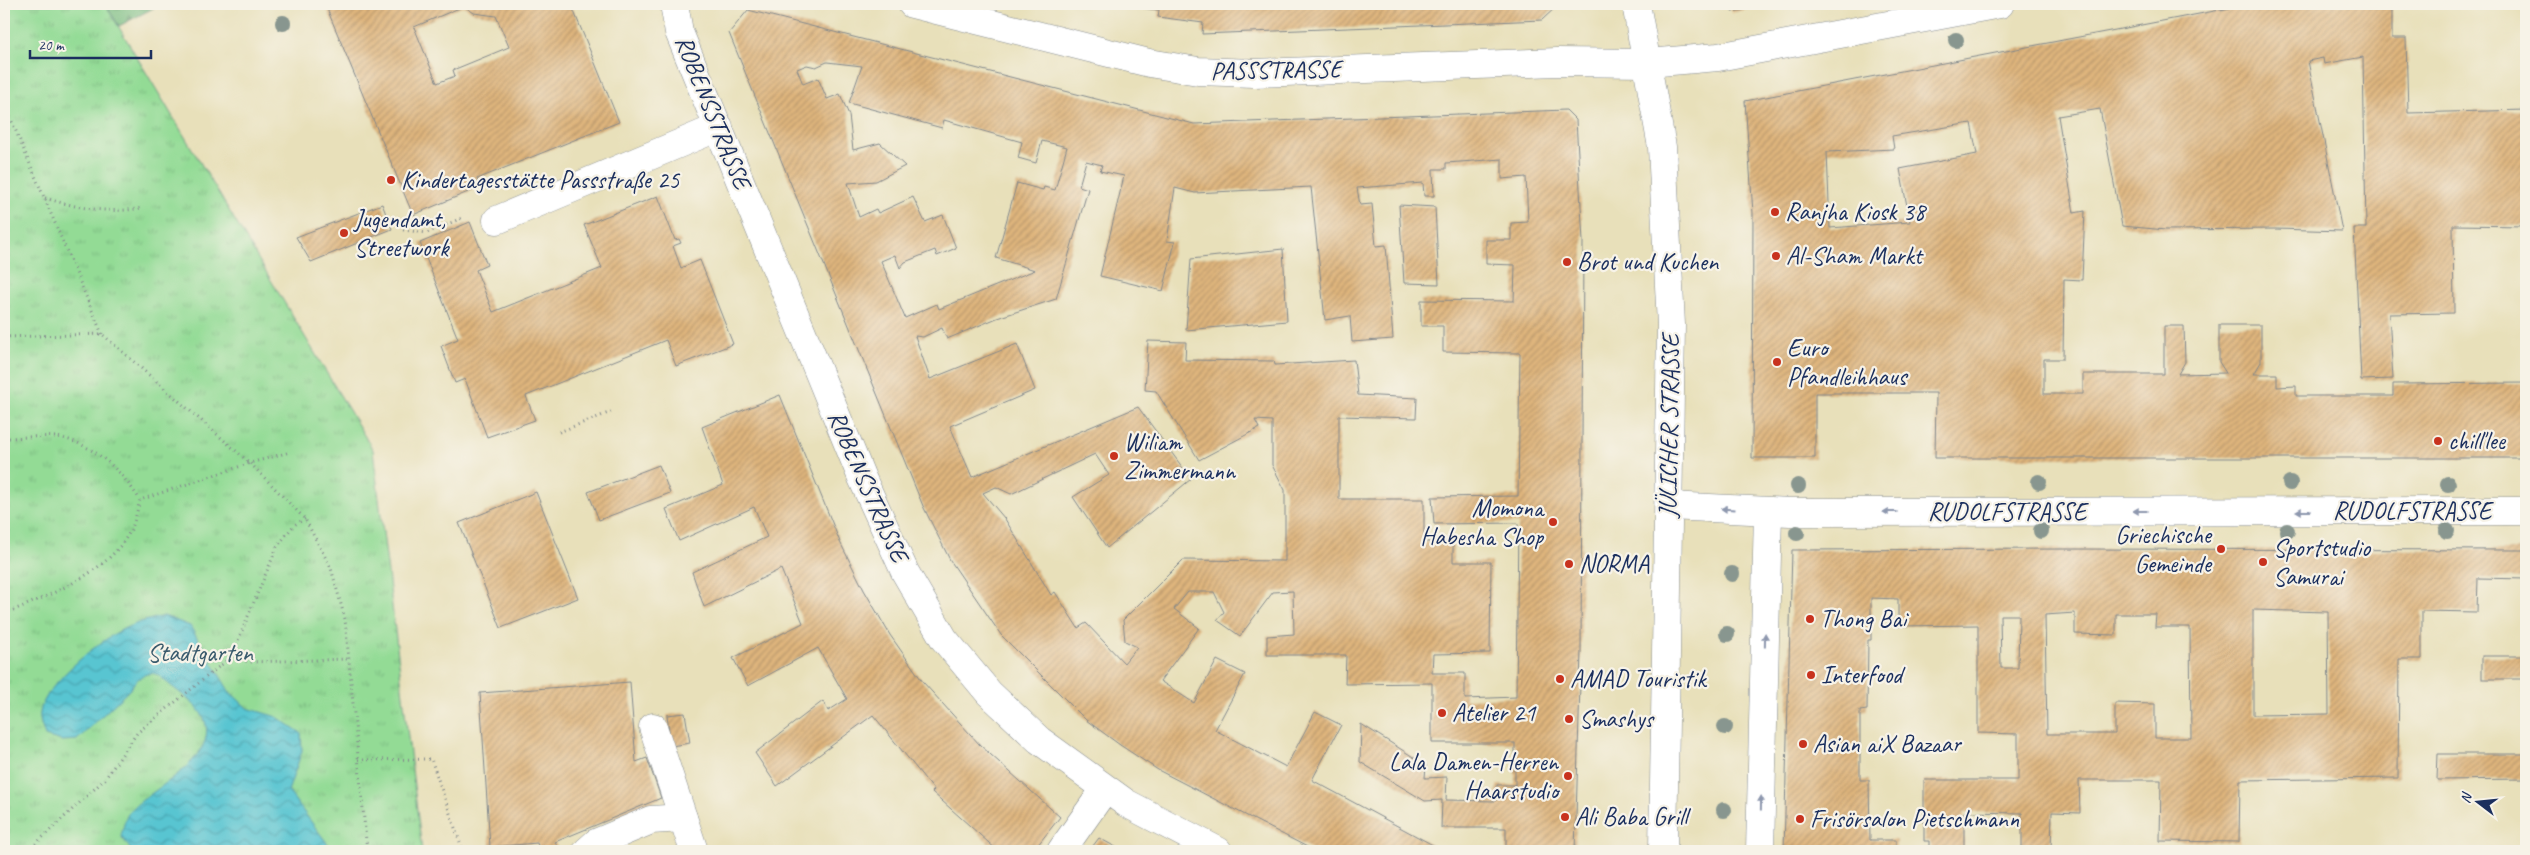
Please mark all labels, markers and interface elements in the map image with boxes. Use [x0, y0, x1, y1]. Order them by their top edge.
scale bar [30, 28, 151, 60]
street label: ROBENSSTRASSE [668, 31, 759, 196]
text: 20 m [38, 36, 65, 55]
street label: PASSSTRASSE [1210, 53, 1345, 87]
place label: Kindertagesstätte Passstraße 25 [401, 164, 681, 196]
marker: Kindertagesstätte Passstraße 25 [385, 174, 397, 186]
place label: Ranjha Kiosk 38 [1785, 196, 1928, 228]
place label: Jugendamt, Streetwork [353, 203, 450, 264]
marker: Ranjha Kiosk 38 [1769, 206, 1781, 218]
marker: Jugendamt, Streetwork [338, 227, 350, 239]
place label: Al-Sham Markt [1786, 240, 1925, 272]
place label: Brot und Kuchen [1577, 246, 1719, 278]
marker: Al-Sham Markt [1770, 250, 1782, 262]
marker: Brot und Kuchen [1561, 256, 1573, 268]
street label: JÜLICHER STRASSE [1651, 331, 1687, 519]
place label: Euro Pfandleihhaus [1787, 332, 1909, 393]
marker: Euro Pfandleihhaus [1771, 356, 1783, 368]
street label: ROBENSSTRASSE [820, 405, 917, 569]
place label: chill'lee [2448, 425, 2507, 457]
place label: Wiliam Zimmermann [1124, 426, 1237, 487]
marker: chill'lee [2432, 435, 2444, 447]
marker: Wiliam Zimmermann [1108, 450, 1120, 462]
place label: Momona Habesha Shop [1420, 492, 1546, 553]
street label: RUDOLFSTRASSE [2333, 495, 2494, 527]
street label: RUDOLFSTRASSE [1928, 496, 2089, 528]
one-way arrow [1719, 505, 1735, 513]
one-way arrow [2132, 507, 2148, 515]
one-way arrow [2294, 507, 2310, 515]
one-way arrow [1882, 508, 1898, 516]
marker: Momona Habesha Shop [1547, 516, 1559, 528]
place label: Griechische Gemeinde [2115, 519, 2213, 580]
place label: Sportstudio Samurai [2273, 532, 2371, 593]
marker: Griechische Gemeinde [2215, 543, 2227, 555]
place label: NORMA [1579, 548, 1650, 580]
marker: Sportstudio Samurai [2257, 556, 2269, 568]
marker: NORMA [1563, 558, 1575, 570]
place label: Thong Bai [1820, 603, 1909, 635]
marker: Thong Bai [1804, 613, 1816, 625]
one-way arrow [1761, 632, 1769, 648]
park label: Stadtgarten [147, 637, 253, 669]
place label: Interfood [1821, 659, 1906, 691]
place label: AMAD Touristik [1570, 663, 1708, 695]
marker: Interfood [1805, 669, 1817, 681]
marker: AMAD Touristik [1554, 673, 1566, 685]
place label: Atelier 21 [1452, 697, 1537, 729]
place label: Smashys [1579, 703, 1655, 735]
marker: Atelier 21 [1436, 707, 1448, 719]
marker: Smashys [1563, 713, 1575, 725]
place label: Asian aiX Bazaar [1813, 728, 1963, 760]
marker: Asian aiX Bazaar [1797, 738, 1809, 750]
place label: Lala Damen-Herren Haarstudio [1389, 746, 1561, 807]
marker: Lala Damen-Herren Haarstudio [1562, 770, 1574, 782]
north arrow [2452, 778, 2502, 828]
text: N [2457, 790, 2476, 805]
one-way arrow [1758, 794, 1766, 810]
place label: Ali Baba Grill [1575, 801, 1692, 833]
place label: Frisörsalon Pietschmann [1810, 803, 2020, 835]
marker: Ali Baba Grill [1559, 811, 1571, 823]
marker: Frisörsalon Pietschmann [1794, 813, 1806, 825]

